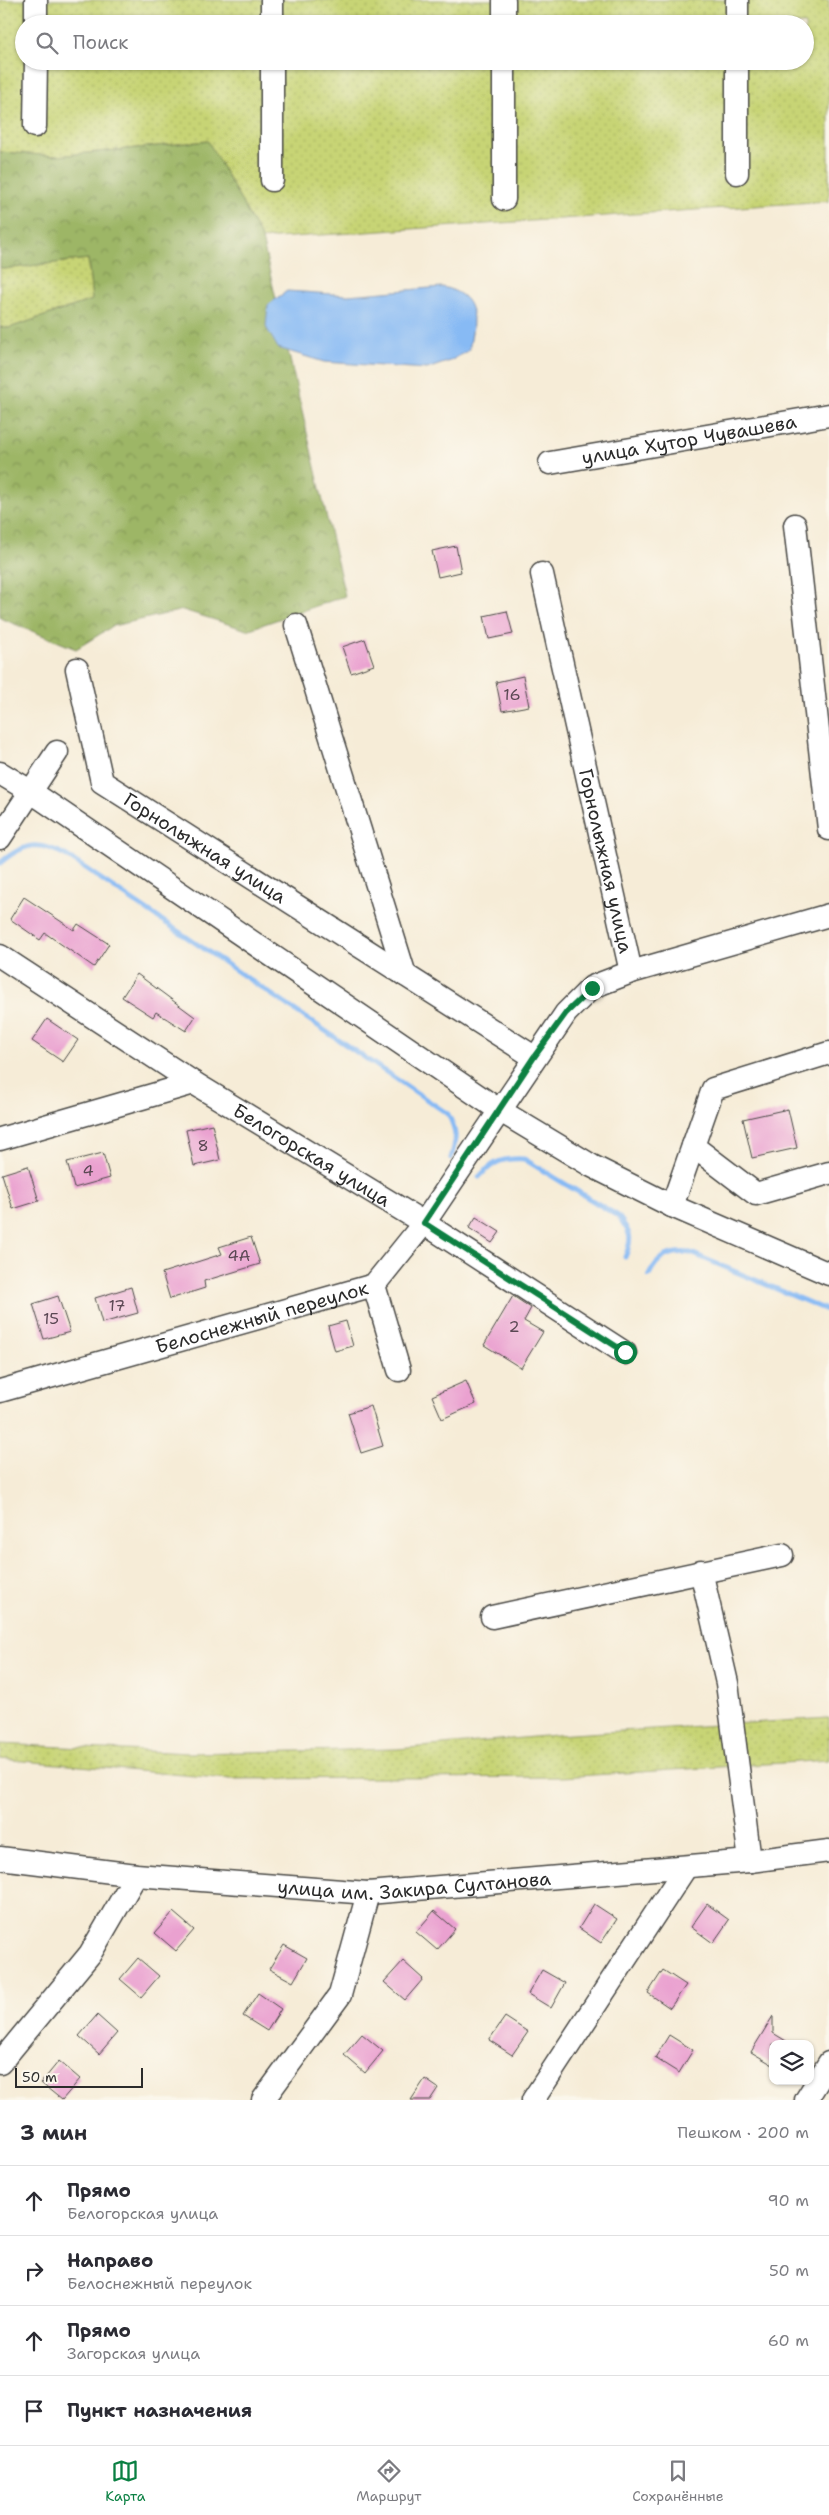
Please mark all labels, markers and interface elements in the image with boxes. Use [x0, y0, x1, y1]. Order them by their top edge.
search box [15, 15, 814, 70]
icon: search [33, 29, 61, 57]
text: Поиск [73, 30, 128, 55]
street label: улица Хутор Чувашева [580, 408, 798, 470]
house number: 16 [503, 684, 521, 705]
street label: Горнолыжная улица [573, 766, 639, 956]
street label: Горнолыжная улица [119, 787, 291, 909]
route end [581, 977, 604, 1000]
street label: Белогорская улица [229, 1097, 395, 1212]
house number: 8 [197, 1135, 209, 1156]
house number: 4 [82, 1160, 94, 1181]
house number: 4А [228, 1245, 250, 1266]
street label: Белоснежный переулок [153, 1275, 371, 1359]
house number: 17 [108, 1295, 126, 1316]
house number: 15 [43, 1308, 59, 1329]
house number: 2 [508, 1316, 520, 1337]
route start [614, 1341, 637, 1364]
street label: улица им. Закира Султанова [277, 1865, 552, 1906]
map controls [769, 2040, 814, 2085]
button: layers [769, 2040, 814, 2085]
scale bar [15, 2065, 142, 2088]
text: 50 m [22, 2068, 57, 2086]
text: 3 мин [20, 2119, 87, 2147]
text: Пешком · 200 m [678, 2122, 809, 2143]
text: Прямо [67, 2178, 131, 2203]
icon: ahead [20, 2187, 48, 2215]
text: 90 m [768, 2190, 809, 2211]
text: Белогорская улица [67, 2203, 218, 2224]
text: Направо [67, 2248, 153, 2273]
icon: right [20, 2257, 48, 2285]
text: 50 m [769, 2260, 809, 2281]
text: Белоснежный переулок [67, 2273, 252, 2294]
text: Прямо [67, 2318, 131, 2343]
icon: ahead [20, 2327, 48, 2355]
text: 60 m [768, 2330, 809, 2351]
text: Загорская улица [67, 2343, 200, 2364]
icon: arrive [20, 2397, 48, 2425]
text: Пункт назначения [67, 2398, 252, 2423]
tab: Карта [105, 2457, 145, 2505]
tab: Маршрут [356, 2457, 421, 2505]
tab: Сохранённые [632, 2457, 724, 2505]

